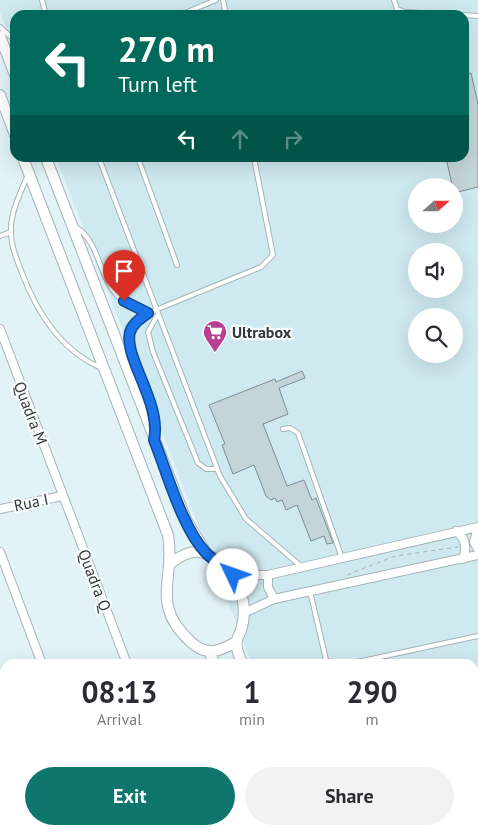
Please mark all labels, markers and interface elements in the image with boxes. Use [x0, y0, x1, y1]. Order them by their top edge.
text: 270 m [118, 26, 215, 72]
icon: left [35, 30, 100, 95]
text: Turn left [118, 70, 197, 98]
icon: left [173, 125, 201, 153]
icon: ahead [226, 125, 254, 153]
icon: right [279, 125, 307, 153]
north arrow [408, 178, 462, 232]
map controls [408, 178, 463, 363]
button: sound [408, 243, 463, 298]
pin [103, 250, 145, 301]
icon: arrive [110, 257, 138, 285]
button: search [408, 308, 463, 363]
supermarket icon: Ultrabox [202, 319, 228, 353]
place label: Ultrabox [232, 322, 292, 342]
street label: Quadra M [10, 378, 52, 448]
street label: Rua I [12, 489, 50, 515]
street label: Quadra Q [74, 546, 116, 615]
position arrow [206, 548, 258, 600]
text: 08:13 [81, 672, 158, 711]
text: 1 [244, 672, 261, 711]
text: 290 [346, 672, 398, 711]
text: Arrival [97, 709, 142, 729]
text: min [239, 709, 265, 729]
text: m [366, 709, 379, 729]
button: Exit [25, 767, 235, 825]
button: Share [245, 767, 454, 825]

